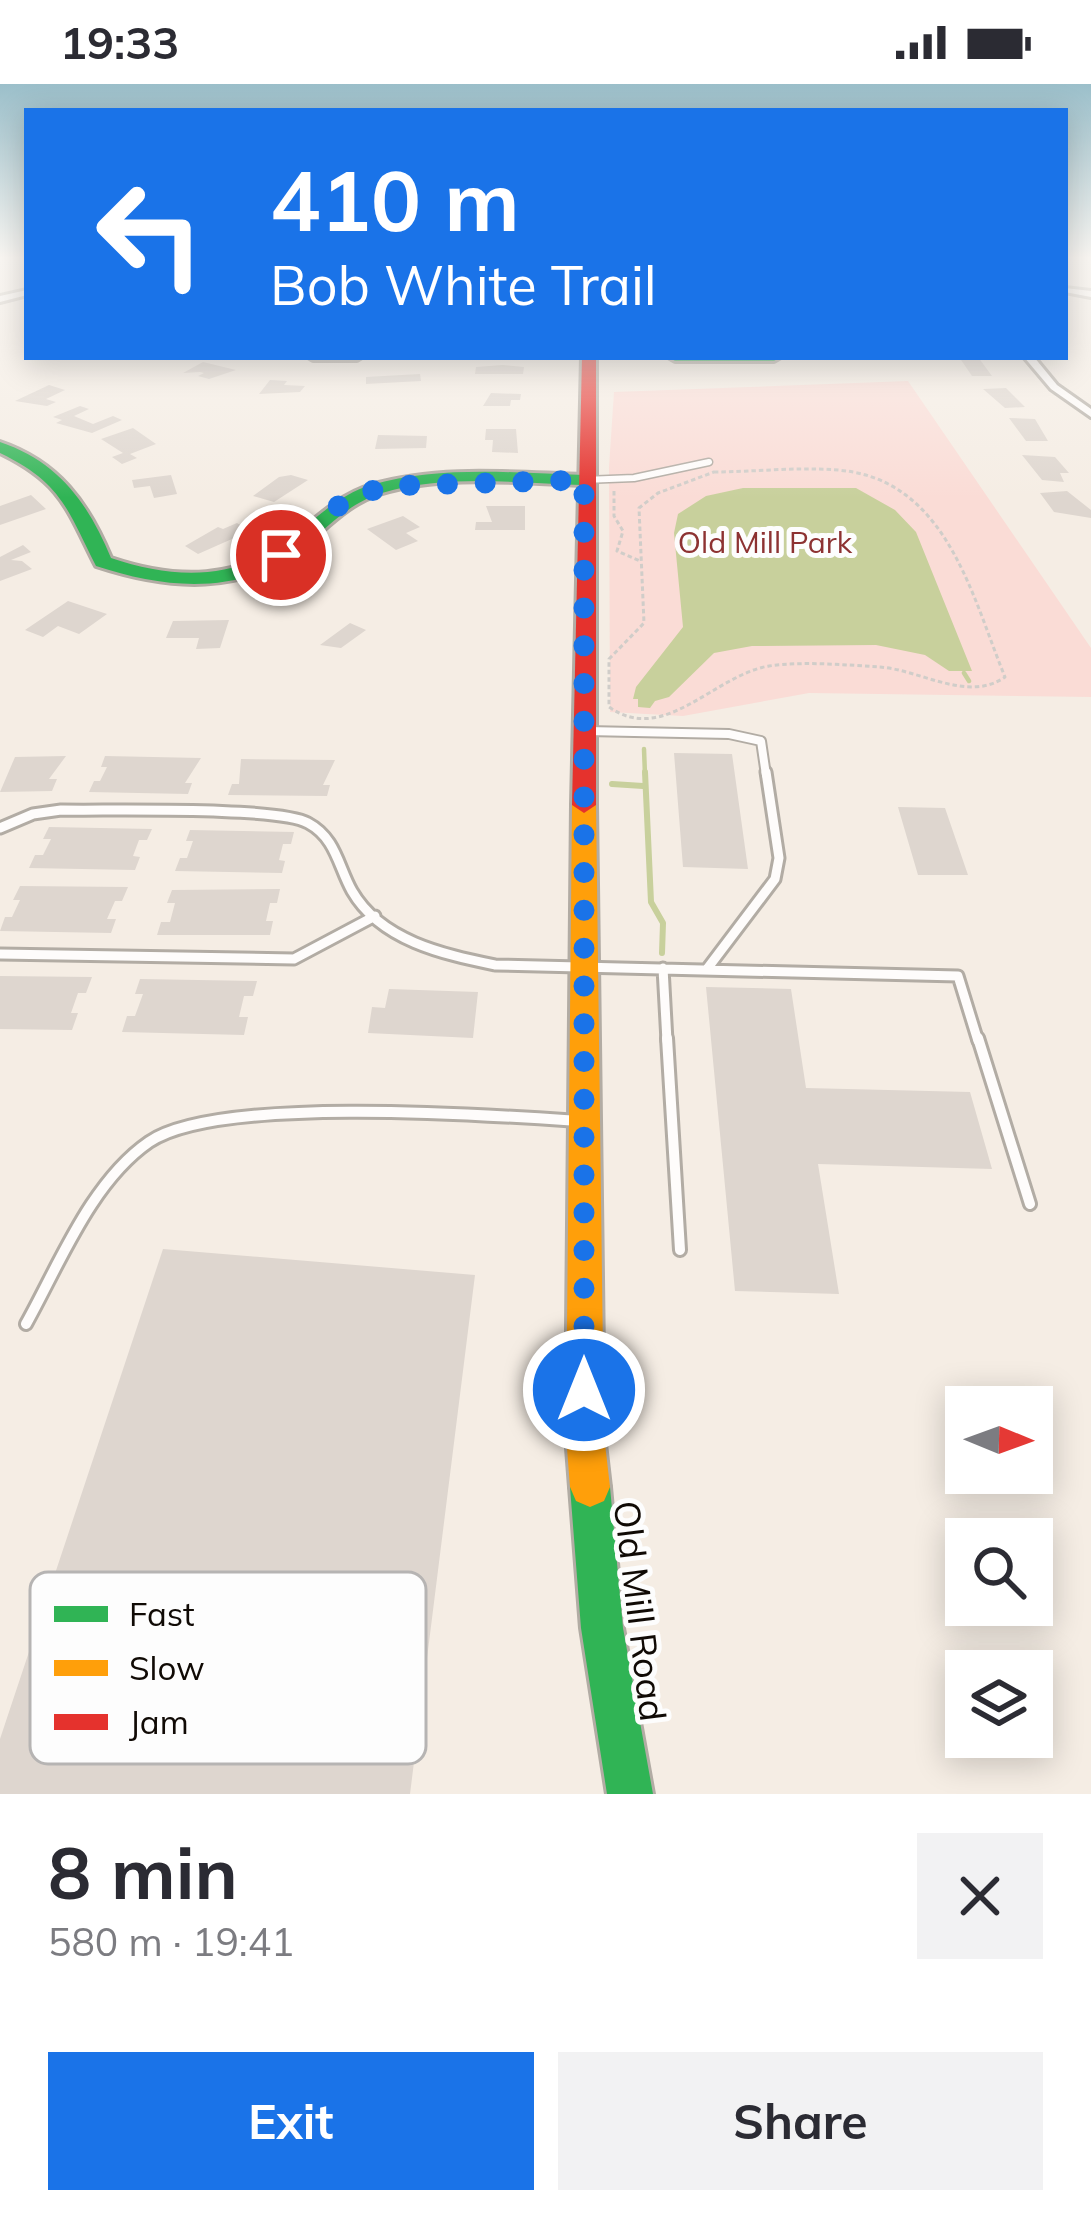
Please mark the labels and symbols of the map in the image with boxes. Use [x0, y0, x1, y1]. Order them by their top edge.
pin [230, 504, 332, 606]
park label: Old Mill Park [678, 523, 853, 561]
position arrow [521, 1327, 647, 1453]
north arrow [945, 1386, 1053, 1494]
street label: Old Mill Road [605, 1498, 676, 1724]
legend [30, 1572, 426, 1764]
text: Fast [129, 1593, 194, 1634]
text: Slow [129, 1647, 205, 1688]
text: Jam [129, 1701, 189, 1742]

